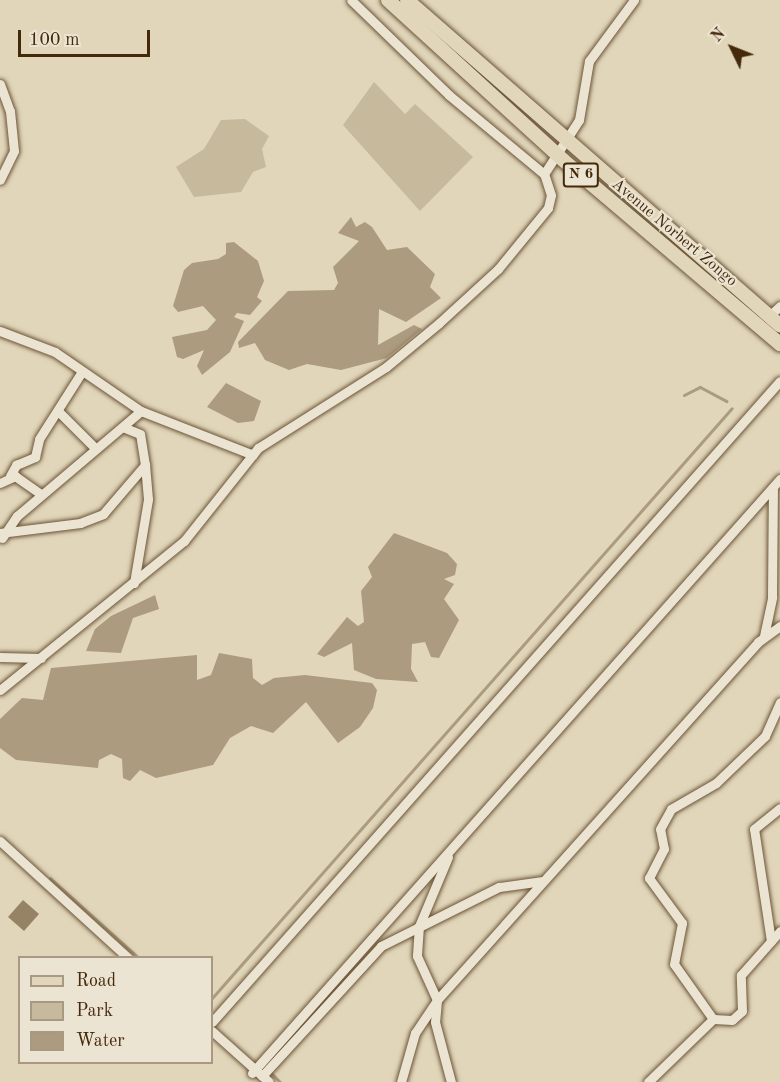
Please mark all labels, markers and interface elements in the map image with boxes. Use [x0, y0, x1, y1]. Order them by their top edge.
scale bar [21, 18, 153, 56]
north arrow [702, 18, 762, 78]
text: N [709, 26, 729, 46]
text: 100 m [29, 31, 80, 49]
road number: N 6 [562, 163, 600, 187]
street label: Avenue Norbert Zongo [607, 175, 741, 291]
legend [18, 956, 213, 1064]
text: Road [76, 972, 116, 990]
text: Park [76, 1002, 113, 1020]
text: Water [76, 1032, 125, 1050]

